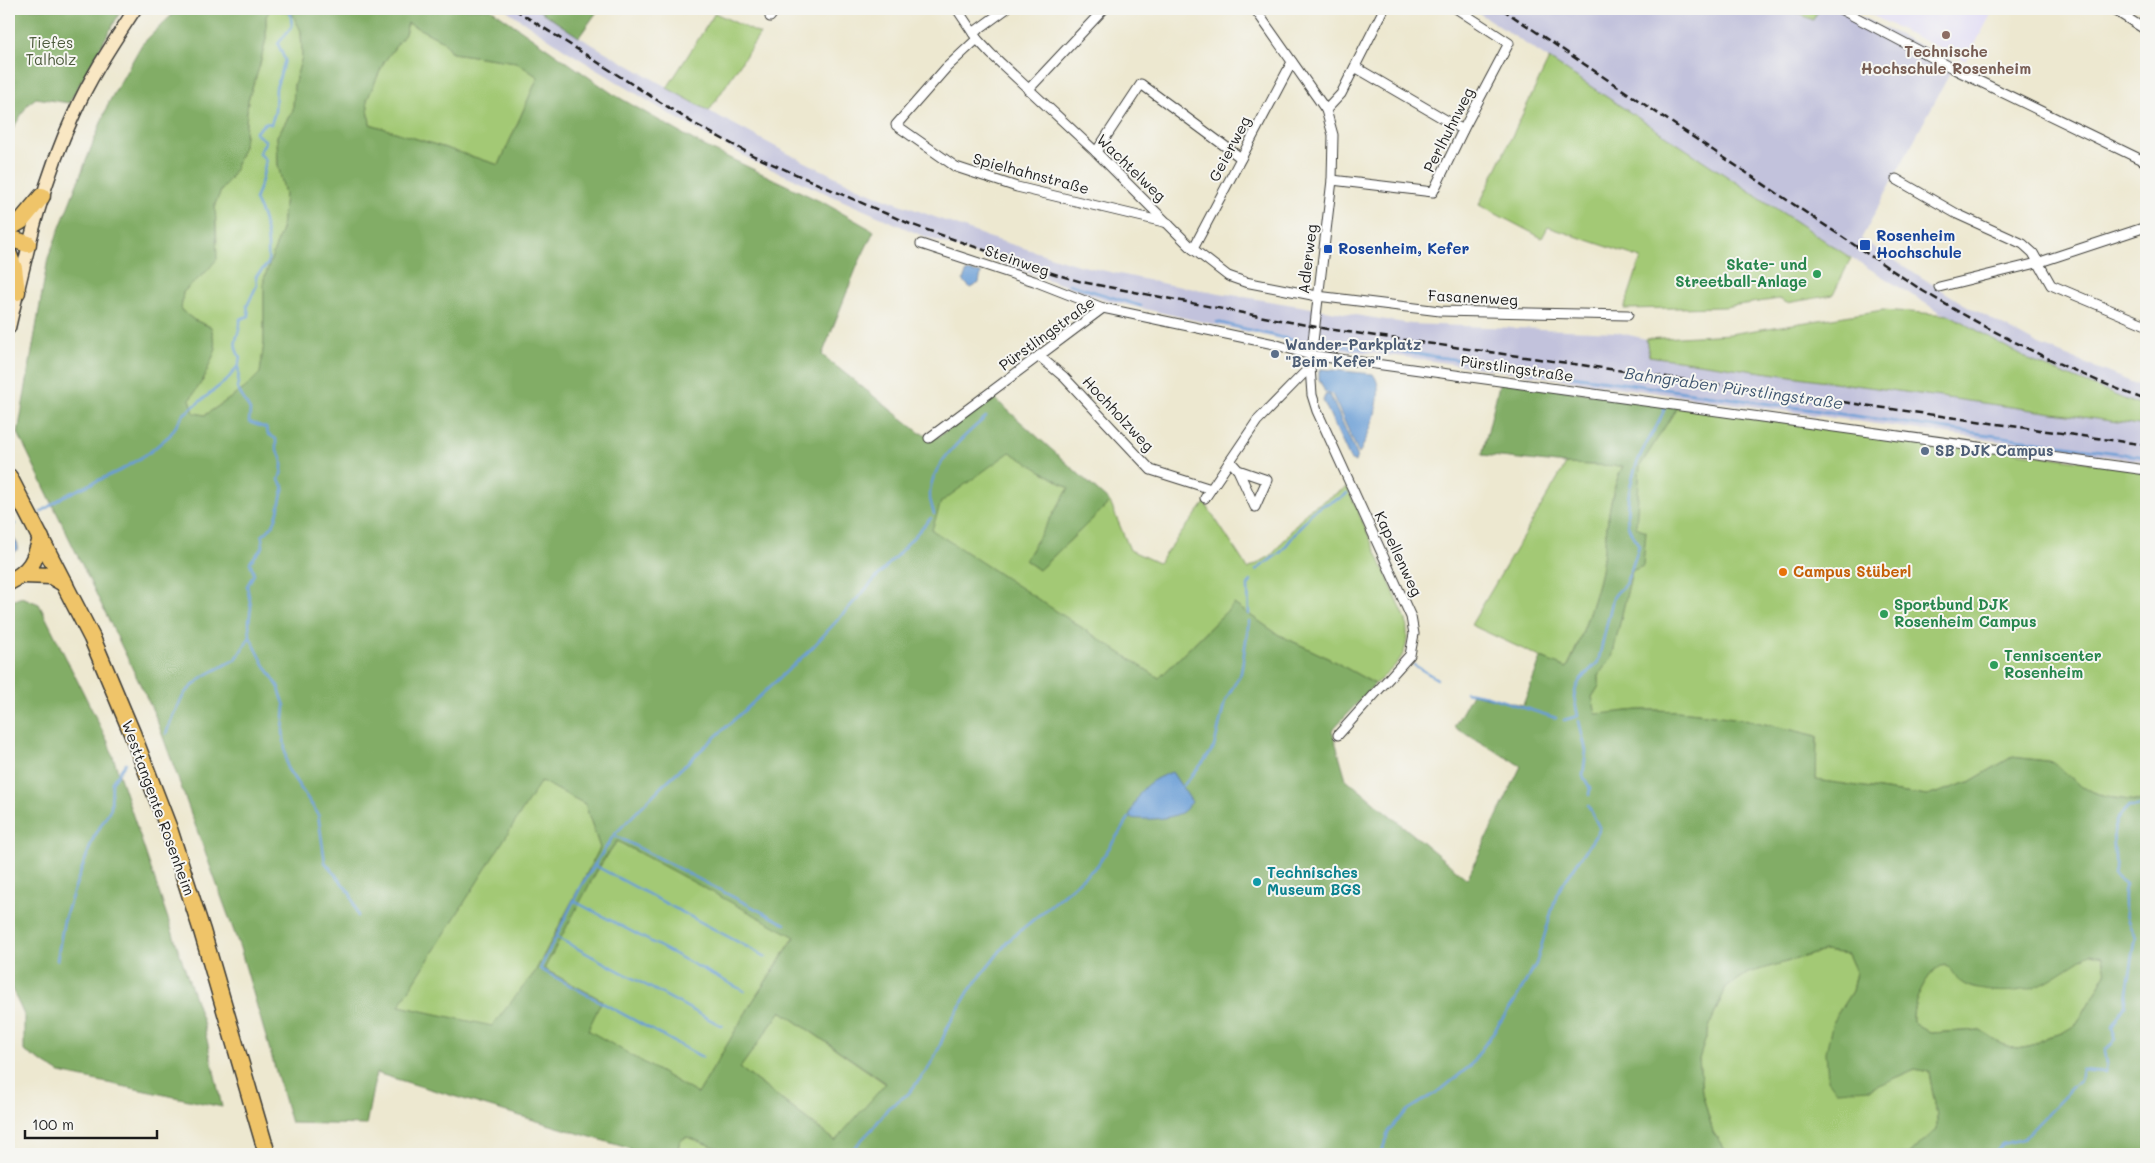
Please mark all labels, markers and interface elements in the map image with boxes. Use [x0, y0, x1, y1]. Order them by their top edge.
marker: Technische Hochschule Rosenheim [1940, 29, 1952, 41]
park label: Tiefes Talholz [26, 32, 76, 69]
place label: Technische Hochschule Rosenheim [1861, 41, 2031, 78]
street label: Perlhuhnweg [1418, 83, 1478, 175]
street label: Geierweg [1204, 112, 1255, 185]
street label: Wachtelweg [1093, 129, 1171, 206]
street label: Spielhahnstraße [971, 148, 1092, 198]
street label: Adlerweg [1293, 223, 1321, 295]
place label: Rosenheim Hochschule [1876, 225, 1962, 262]
place label: Rosenheim, Kefer [1338, 238, 1469, 258]
marker: Rosenheim Hochschule [1858, 238, 1872, 252]
street label: Steinweg [982, 240, 1052, 280]
marker: Rosenheim, Kefer [1322, 243, 1334, 255]
place label: Skate- und Streetball-Anlage [1675, 254, 1808, 291]
marker: Skate- und Streetball-Anlage [1811, 268, 1823, 280]
street label: Fasanenweg [1428, 285, 1519, 309]
street label: Pürstlingstraße [995, 292, 1098, 375]
place label: Wander-Parkplatz "Beim Kefer" [1285, 334, 1422, 371]
marker: Wander-Parkplatz "Beim Kefer" [1269, 348, 1281, 360]
street label: Pürstlingstraße [1459, 350, 1575, 386]
water label: Bahngraben Pürstlingstraße [1623, 362, 1845, 413]
street label: Hochholzweg [1079, 371, 1159, 455]
place label: SB DJK Campus [1935, 440, 2054, 460]
marker: SB DJK Campus [1919, 445, 1931, 457]
street label: Kapellenweg [1370, 508, 1427, 600]
place label: Campus Stüberl [1793, 561, 1911, 581]
marker: Campus Stüberl [1777, 566, 1789, 578]
place label: Sportbund DJK Rosenheim Campus [1894, 594, 2037, 631]
marker: Sportbund DJK Rosenheim Campus [1878, 608, 1890, 620]
place label: Tenniscenter Rosenheim [2004, 645, 2102, 682]
marker: Tenniscenter Rosenheim [1988, 659, 2000, 671]
street label: Westtangente Rosenheim [118, 717, 200, 898]
place label: Technisches Museum BGS [1267, 862, 1361, 899]
marker: Technisches Museum BGS [1251, 876, 1263, 888]
scale bar [25, 1108, 158, 1140]
text: 100 m [32, 1114, 74, 1134]

